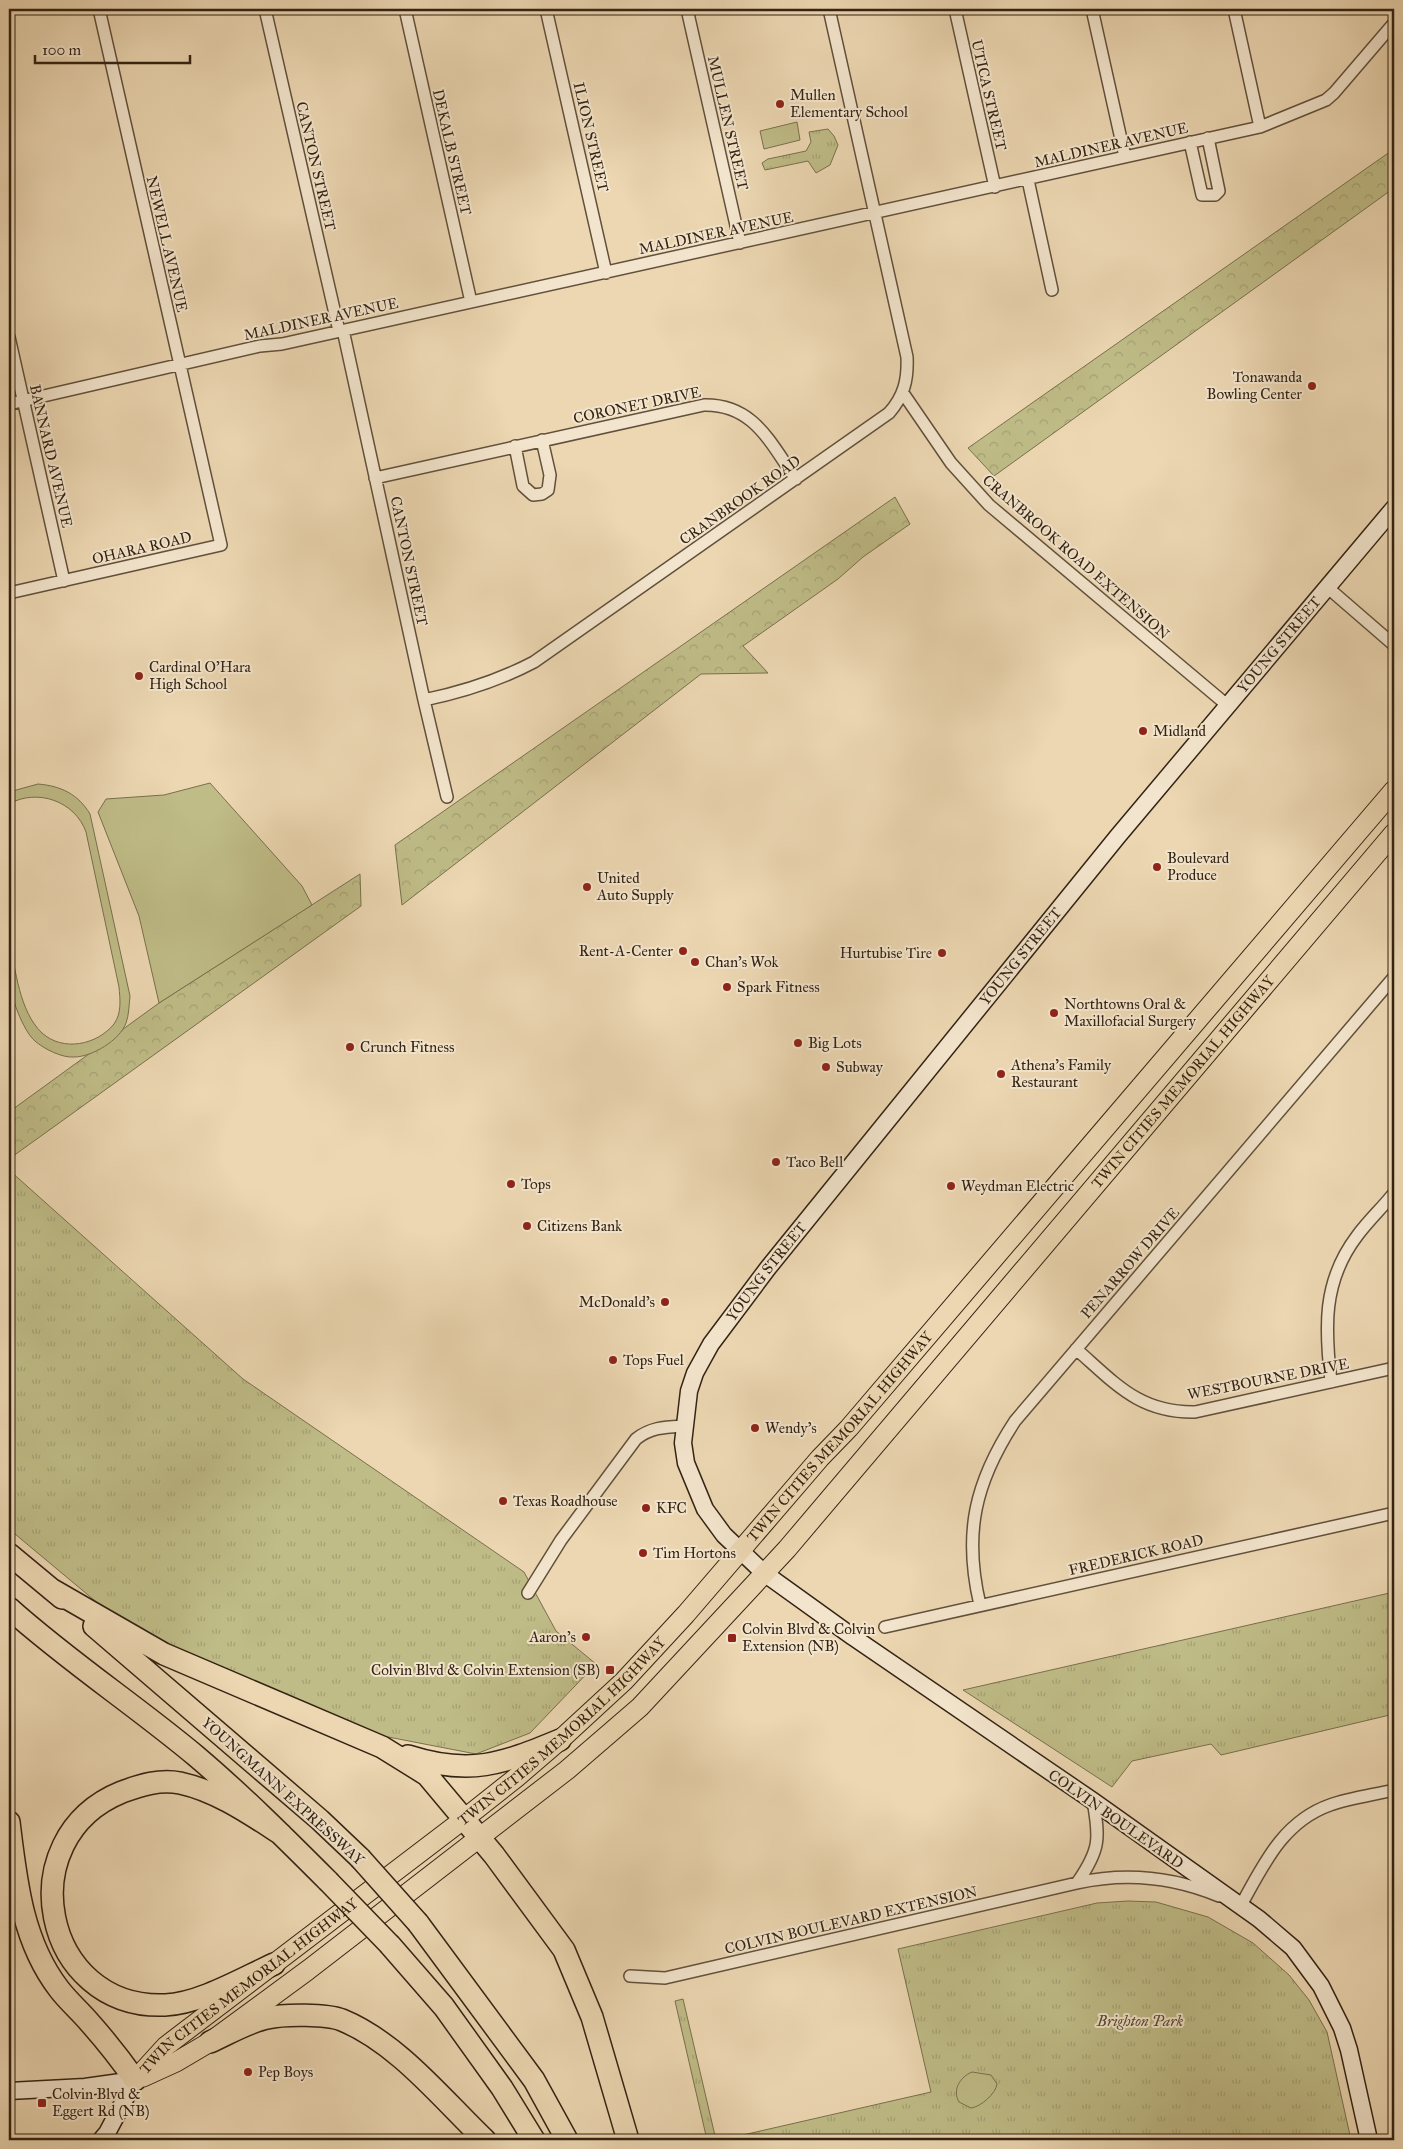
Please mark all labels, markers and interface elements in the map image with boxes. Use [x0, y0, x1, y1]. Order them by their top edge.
scale bar [35, 32, 190, 64]
street label: UTICA STREET [968, 38, 1010, 152]
text: 100 m [42, 41, 82, 59]
street label: MULLEN STREET [704, 54, 752, 192]
street label: ILION STREET [570, 80, 612, 194]
place label: Mullen Elementary School [790, 86, 909, 121]
street label: DEKALB STREET [429, 87, 475, 217]
marker: Mullen Elementary School [774, 98, 786, 110]
street label: CANTON STREET [292, 100, 340, 232]
street label: MALDINER AVENUE [1032, 118, 1190, 171]
street label: NEWELL AVENUE [143, 174, 191, 314]
street label: MALDINER AVENUE [637, 208, 795, 258]
street label: MALDINER AVENUE [242, 294, 400, 344]
place label: Tonawanda Bowling Center [1206, 368, 1303, 403]
marker: Tonawanda Bowling Center [1306, 380, 1318, 392]
street label: BANNARD AVENUE [26, 383, 76, 530]
street label: CORONET DRIVE [572, 383, 703, 427]
street label: CRANBROOK ROAD [676, 451, 804, 549]
street label: CRANBROOK ROAD EXTENSION [979, 471, 1173, 643]
street label: CANTON STREET [386, 495, 432, 627]
street label: OHARA ROAD [90, 528, 194, 568]
street label: YOUNG STREET [1233, 593, 1325, 696]
place label: Cardinal O'Hara High School [149, 658, 252, 693]
marker: Cardinal O'Hara High School [133, 670, 145, 682]
place label: Midland [1153, 722, 1207, 740]
marker: Midland [1137, 725, 1149, 737]
place label: Boulevard Produce [1167, 849, 1230, 884]
marker: Boulevard Produce [1151, 861, 1163, 873]
place label: United Auto Supply [596, 869, 675, 904]
marker: United Auto Supply [581, 881, 593, 893]
street label: YOUNG STREET [976, 904, 1065, 1009]
place label: Rent-A-Center [579, 942, 673, 960]
place label: Hurtubise Tire [840, 944, 932, 962]
marker: Rent-A-Center [677, 945, 689, 957]
marker: Hurtubise Tire [936, 947, 948, 959]
place label: Chan's Wok [705, 953, 779, 971]
marker: Chan's Wok [689, 956, 701, 968]
street label: TWIN CITIES MEMORIAL HIGHWAY [1088, 972, 1278, 1192]
place label: Spark Fitness [737, 978, 820, 996]
marker: Spark Fitness [721, 981, 733, 993]
place label: Northtowns Oral & Maxillofacial Surgery [1064, 995, 1197, 1030]
marker: Northtowns Oral & Maxillofacial Surgery [1048, 1007, 1060, 1019]
place label: Big Lots [808, 1034, 862, 1052]
marker: Big Lots [792, 1037, 804, 1049]
place label: Crunch Fitness [360, 1038, 454, 1056]
marker: Crunch Fitness [344, 1041, 356, 1053]
place label: Athena's Family Restaurant [1010, 1056, 1112, 1091]
place label: Subway [836, 1058, 884, 1076]
marker: Subway [820, 1061, 832, 1073]
marker: Athena's Family Restaurant [995, 1068, 1007, 1080]
place label: Taco Bell [786, 1153, 844, 1171]
marker: Taco Bell [770, 1156, 782, 1168]
place label: Tops [521, 1175, 551, 1193]
place label: Weydman Electric [961, 1177, 1074, 1195]
marker: Tops [505, 1178, 517, 1190]
marker: Weydman Electric [945, 1180, 957, 1192]
street label: PENARROW DRIVE [1077, 1204, 1183, 1322]
place label: Citizens Bank [537, 1217, 622, 1235]
street label: YOUNG STREET [722, 1219, 810, 1325]
marker: Citizens Bank [521, 1220, 533, 1232]
place label: McDonald's [579, 1293, 655, 1311]
marker: McDonald's [659, 1296, 671, 1308]
street label: TWIN CITIES MEMORIAL HIGHWAY [743, 1328, 937, 1545]
place label: Tops Fuel [623, 1351, 685, 1369]
marker: Tops Fuel [607, 1354, 619, 1366]
street label: WESTBOURNE DRIVE [1186, 1354, 1350, 1403]
place label: Wendy's [765, 1419, 817, 1437]
marker: Wendy's [749, 1422, 761, 1434]
place label: Texas Roadhouse [513, 1492, 618, 1510]
marker: Texas Roadhouse [497, 1495, 509, 1507]
place label: KFC [656, 1499, 687, 1517]
marker: KFC [640, 1502, 652, 1514]
street label: FREDERICK ROAD [1067, 1531, 1205, 1579]
place label: Tim Hortons [653, 1544, 736, 1562]
marker: Tim Hortons [637, 1547, 649, 1559]
place label: Colvin Blvd & Colvin Extension (NB) [742, 1620, 875, 1656]
place label: Aaron's [528, 1628, 576, 1646]
marker: Aaron's [580, 1631, 592, 1643]
marker: Colvin Blvd & Colvin Extension (NB) [726, 1632, 738, 1644]
street label: TWIN CITIES MEMORIAL HIGHWAY [454, 1633, 669, 1829]
place label: Colvin Blvd & Colvin Extension (SB) [371, 1661, 600, 1680]
marker: Colvin Blvd & Colvin Extension (SB) [604, 1664, 616, 1676]
street label: YOUNGMANN EXPRESSWAY [198, 1713, 368, 1869]
street label: COLVIN BOULEVARD [1045, 1766, 1187, 1873]
street label: COLVIN BOULEVARD EXTENSION [723, 1882, 979, 1958]
street label: TWIN CITIES MEMORIAL HIGHWAY [136, 1894, 362, 2078]
park label: Brighton Park [1096, 2012, 1183, 2030]
place label: Pep Boys [258, 2063, 313, 2081]
marker: Pep Boys [242, 2066, 254, 2078]
place label: Colvin Blvd & Eggert Rd (NB) [52, 2085, 150, 2121]
marker: Colvin Blvd & Eggert Rd (NB) [36, 2097, 48, 2109]

